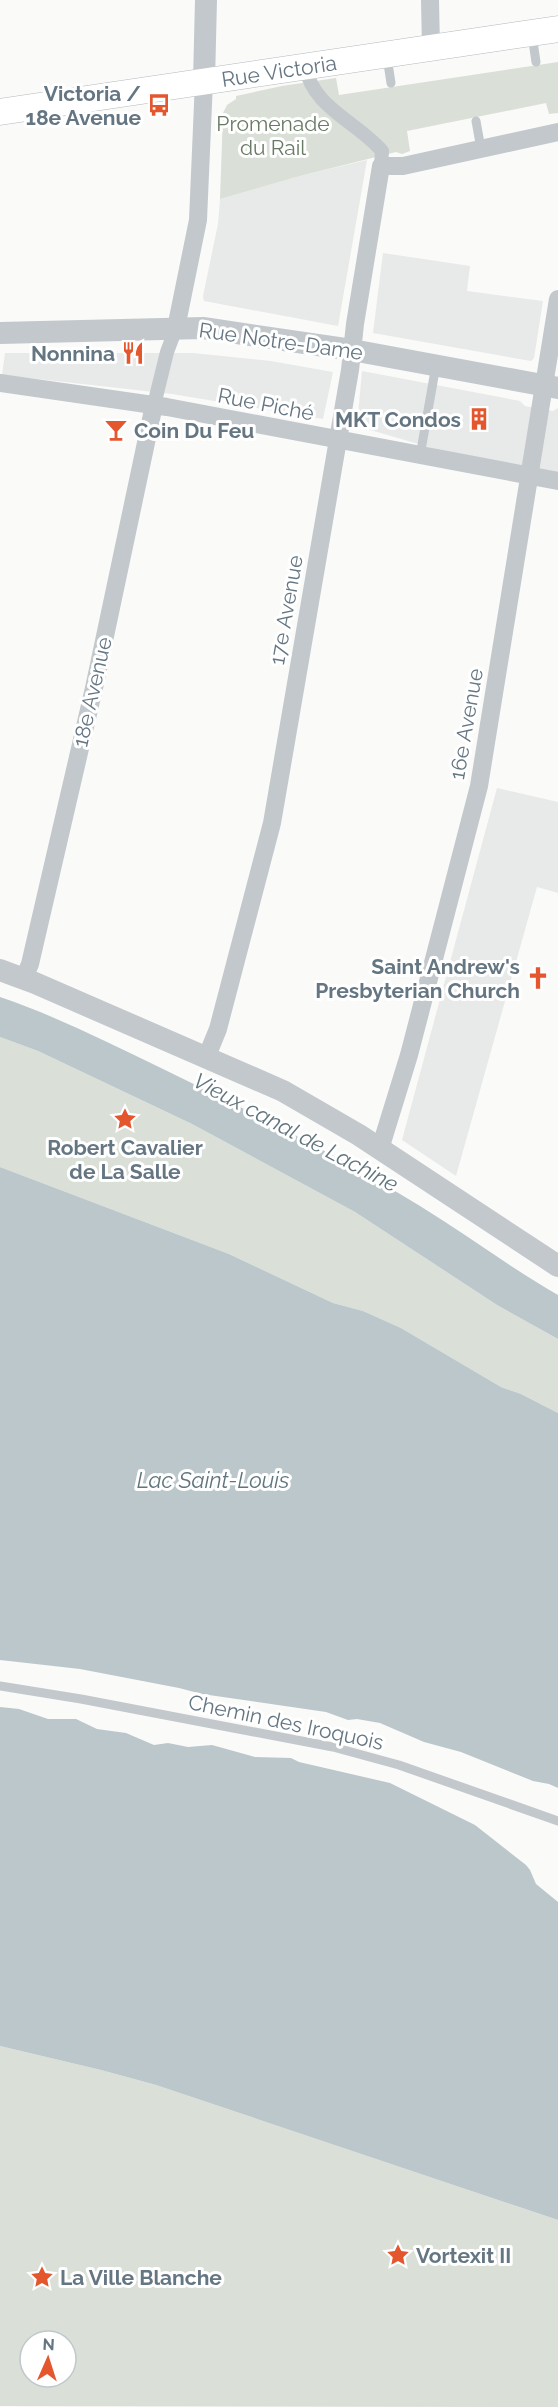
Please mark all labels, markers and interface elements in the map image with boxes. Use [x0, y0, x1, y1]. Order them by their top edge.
street label: Rue Victoria [220, 50, 338, 91]
place label: Victoria / 18e Avenue [26, 81, 141, 130]
bus stop icon: Victoria / 18e Avenue [146, 92, 172, 118]
park label: Promenade du Rail [216, 111, 330, 160]
street label: Rue Notre-Dame [197, 317, 365, 365]
restaurant icon: Nonnina [120, 340, 146, 366]
place label: Nonnina [31, 341, 115, 366]
street label: Rue Piché [216, 382, 316, 426]
building icon: MKT Condos [466, 406, 492, 432]
place label: MKT Condos [335, 407, 461, 432]
bar icon: Coin Du Feu [103, 417, 129, 443]
place label: Coin Du Feu [134, 418, 254, 443]
street label: 17e Avenue [264, 553, 308, 667]
street label: 18e Avenue [67, 635, 117, 749]
street label: 16e Avenue [444, 666, 488, 782]
place label: Saint Andrew's Presbyterian Church [315, 954, 520, 1003]
church icon: Saint Andrew's Presbyterian Church [525, 965, 551, 991]
water label: Vieux canal de Lachine [189, 1067, 403, 1197]
place icon: Robert Cavalier de La Salle [112, 1106, 138, 1132]
place label: Robert Cavalier de La Salle [47, 1135, 203, 1184]
water label: Lac Saint-Louis [137, 1467, 289, 1493]
street label: Chemin des Iroquois [186, 1689, 386, 1755]
place icon: Vortexit II [385, 2242, 411, 2268]
place label: Vortexit II [416, 2243, 511, 2268]
place icon: La Ville Blanche [29, 2264, 55, 2290]
place label: La Ville Blanche [60, 2265, 222, 2290]
north arrow [18, 2329, 78, 2389]
text: N [42, 2335, 55, 2354]

